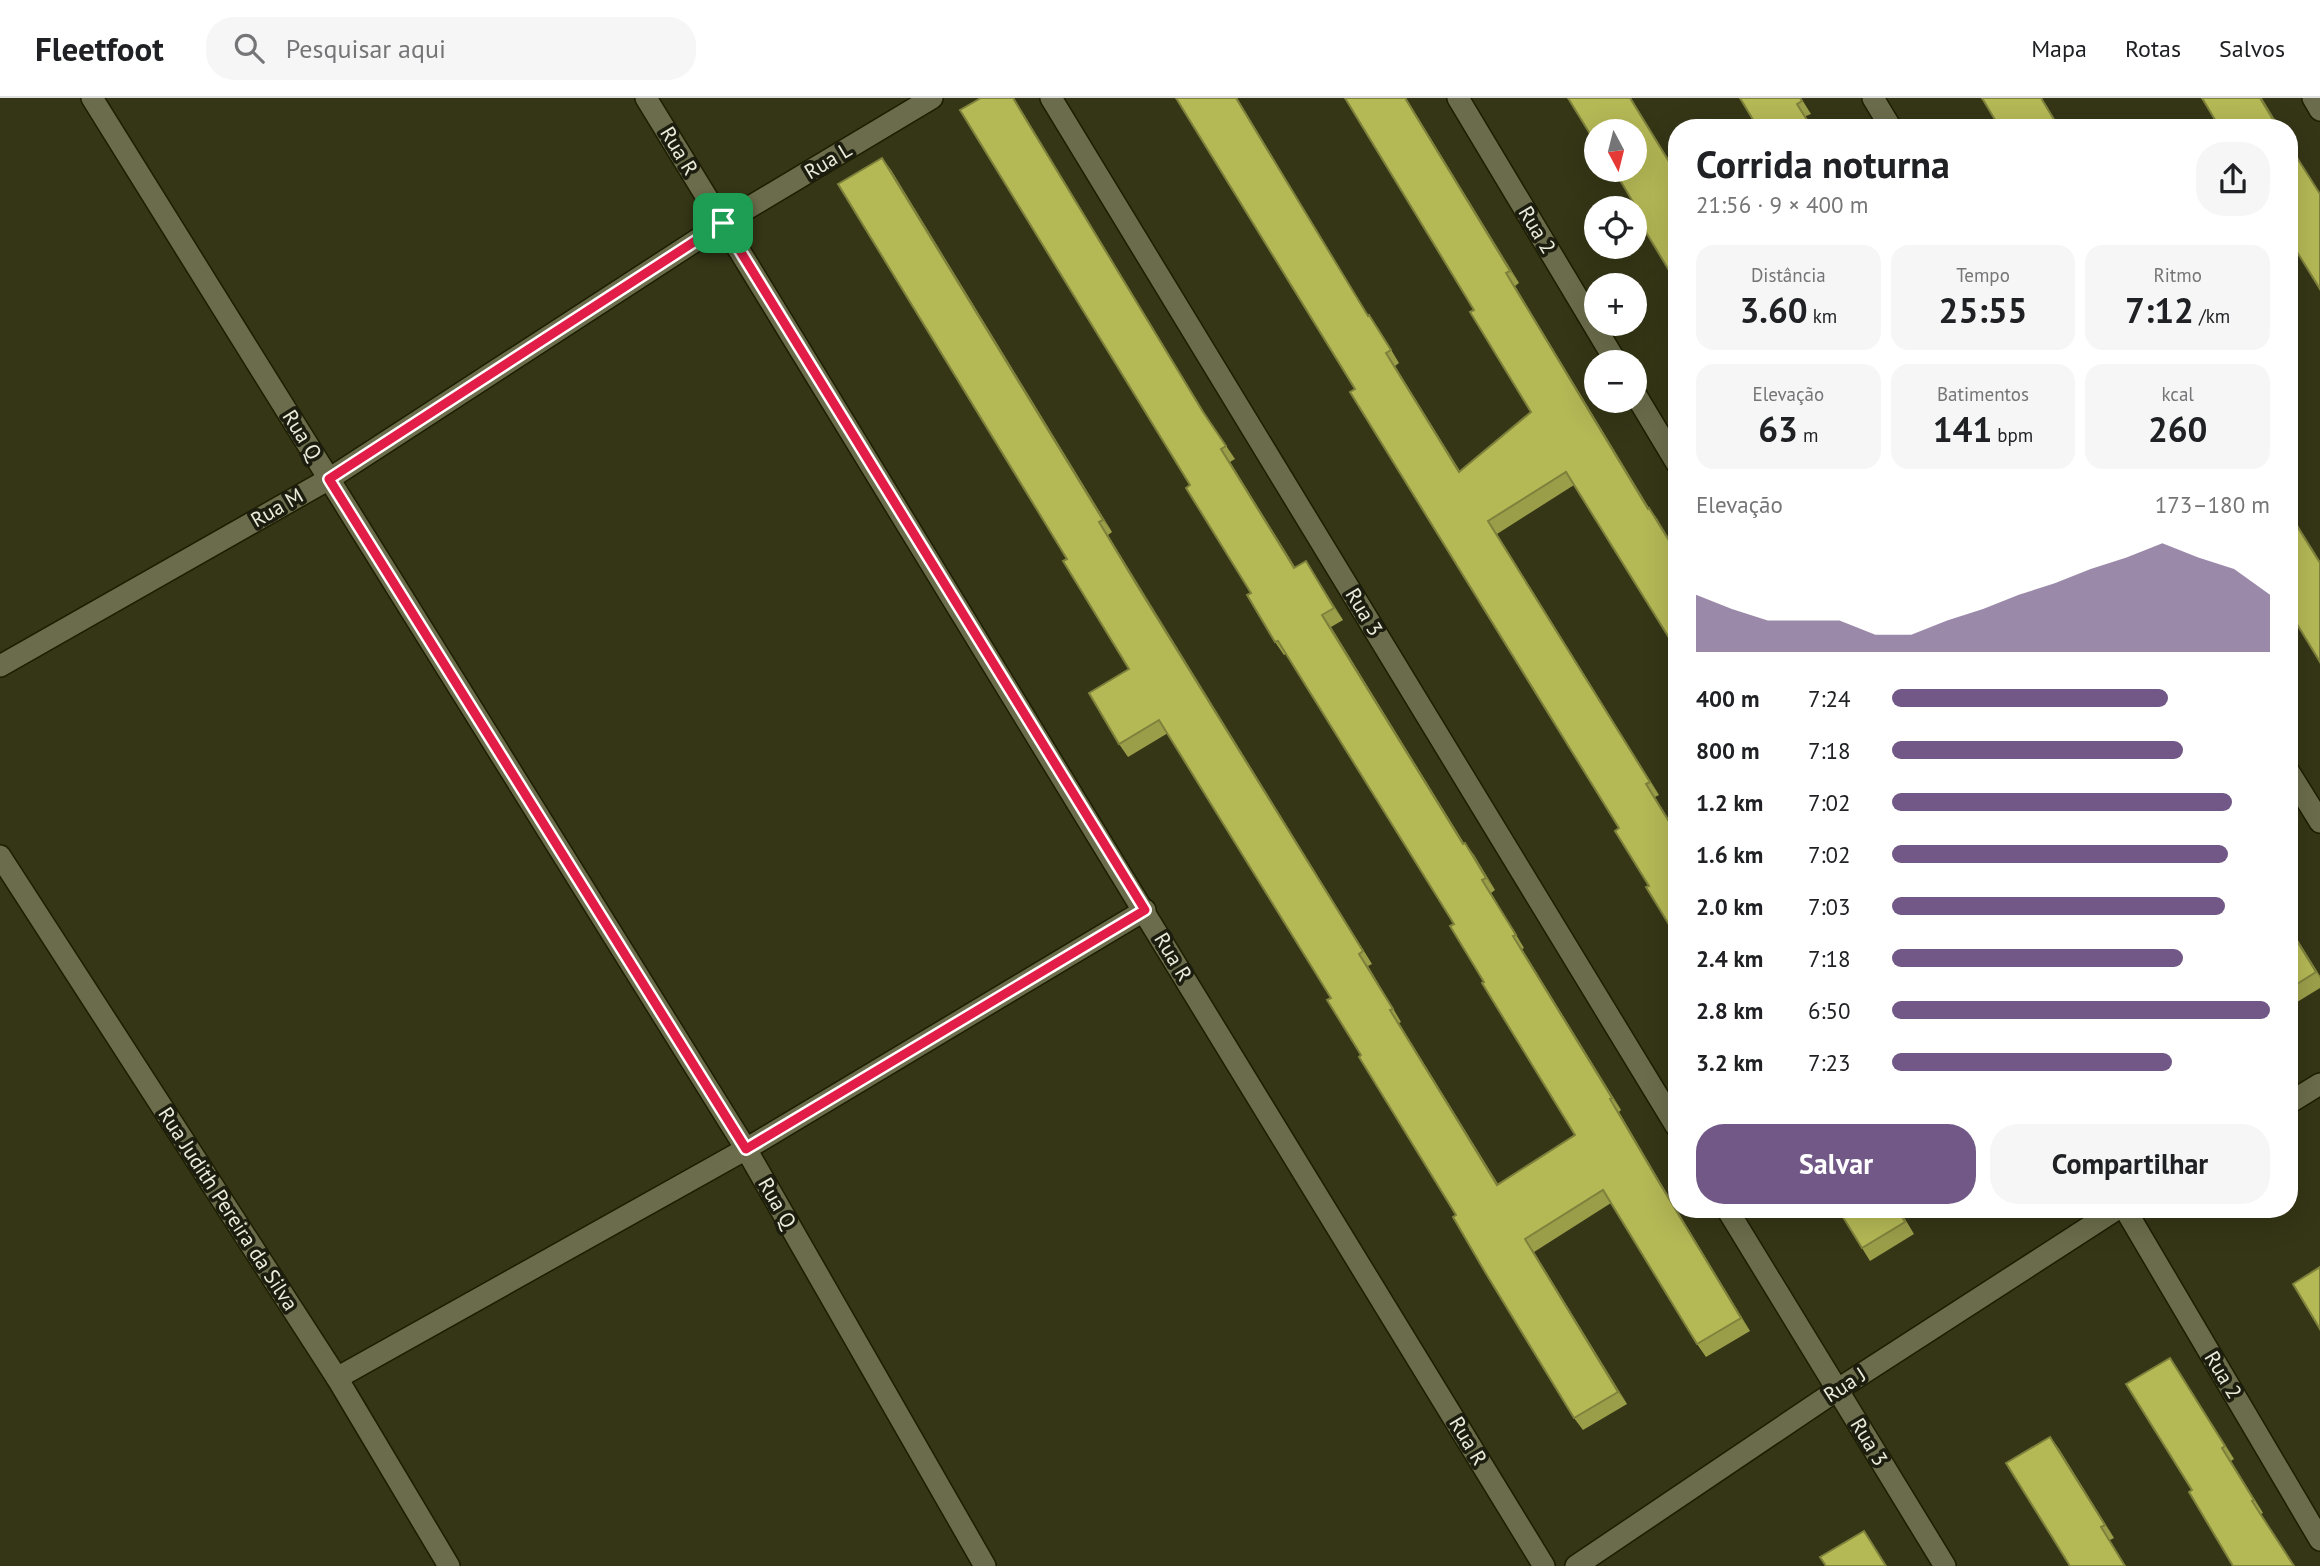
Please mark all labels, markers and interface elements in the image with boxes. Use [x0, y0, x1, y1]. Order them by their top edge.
search box [206, 17, 696, 80]
text: Fleetfoot [35, 27, 164, 70]
icon: search [230, 29, 268, 67]
text: Pesquisar aqui [286, 32, 446, 65]
text: Mapa [2031, 33, 2087, 64]
text: Rotas [2125, 33, 2181, 64]
text: Salvos [2219, 33, 2285, 64]
north arrow [1584, 119, 1647, 182]
map controls [1584, 119, 1647, 413]
street label: Rua R [654, 121, 704, 180]
street label: Rua L [799, 136, 856, 185]
text: Corrida noturna [1696, 139, 1950, 188]
button: share [2196, 142, 2270, 216]
text: 21:56 · 9 × 400 m [1696, 190, 1868, 219]
pin [693, 193, 753, 253]
button: locate [1584, 196, 1647, 259]
street label: Rua 2 [1513, 201, 1562, 259]
icon: arrive [704, 204, 742, 242]
text: Distância [1751, 263, 1826, 287]
text: Tempo [1956, 263, 2010, 287]
text: Ritmo [2153, 263, 2202, 287]
button: + [1584, 273, 1647, 336]
text: 3.60 [1739, 287, 1808, 333]
text: 25:55 [1939, 287, 2027, 333]
text: 7:12 [2125, 287, 2194, 333]
text: km [1808, 304, 1837, 328]
text: /km [2194, 304, 2230, 328]
button: − [1584, 350, 1647, 413]
text: Elevação [1752, 382, 1824, 406]
text: Batimentos [1937, 382, 2029, 406]
text: kcal [2161, 382, 2194, 406]
street label: Rua Q [277, 405, 329, 465]
text: 63 [1758, 406, 1798, 452]
text: 141 [1933, 406, 1992, 452]
text: 260 [2148, 406, 2207, 452]
text: m [1798, 423, 1818, 447]
text: bpm [1992, 423, 2033, 447]
street label: Rua M [246, 482, 308, 533]
text: Elevação [1696, 490, 1783, 519]
text: 173–180 m [2155, 490, 2270, 519]
street label: Rua 3 [1340, 583, 1389, 641]
text: 400 m [1696, 684, 1759, 713]
text: 7:24 [1808, 684, 1851, 713]
text: 800 m [1696, 736, 1759, 765]
text: 7:18 [1808, 736, 1851, 765]
text: 1.2 km [1696, 788, 1763, 817]
text: 7:02 [1808, 788, 1851, 817]
text: 1.6 km [1696, 840, 1763, 869]
text: 7:02 [1808, 840, 1851, 869]
text: 2.0 km [1696, 892, 1763, 921]
text: 7:03 [1808, 892, 1851, 921]
street label: Rua R [1148, 927, 1198, 986]
text: 2.4 km [1696, 944, 1763, 973]
text: 7:18 [1808, 944, 1851, 973]
text: 2.8 km [1696, 996, 1763, 1025]
text: 6:50 [1808, 996, 1851, 1025]
text: 3.2 km [1696, 1048, 1763, 1077]
text: 7:23 [1808, 1048, 1851, 1077]
street label: Rua Judith Pereira da Silva [152, 1102, 304, 1316]
button: Salvar [1696, 1124, 1976, 1204]
button: Compartilhar [1990, 1124, 2270, 1204]
street label: Rua Q [752, 1173, 803, 1233]
street label: Rua 2 [2199, 1346, 2248, 1404]
street label: Rua J [1818, 1361, 1871, 1408]
street label: Rua R [1443, 1411, 1493, 1470]
street label: Rua 3 [1845, 1413, 1894, 1471]

